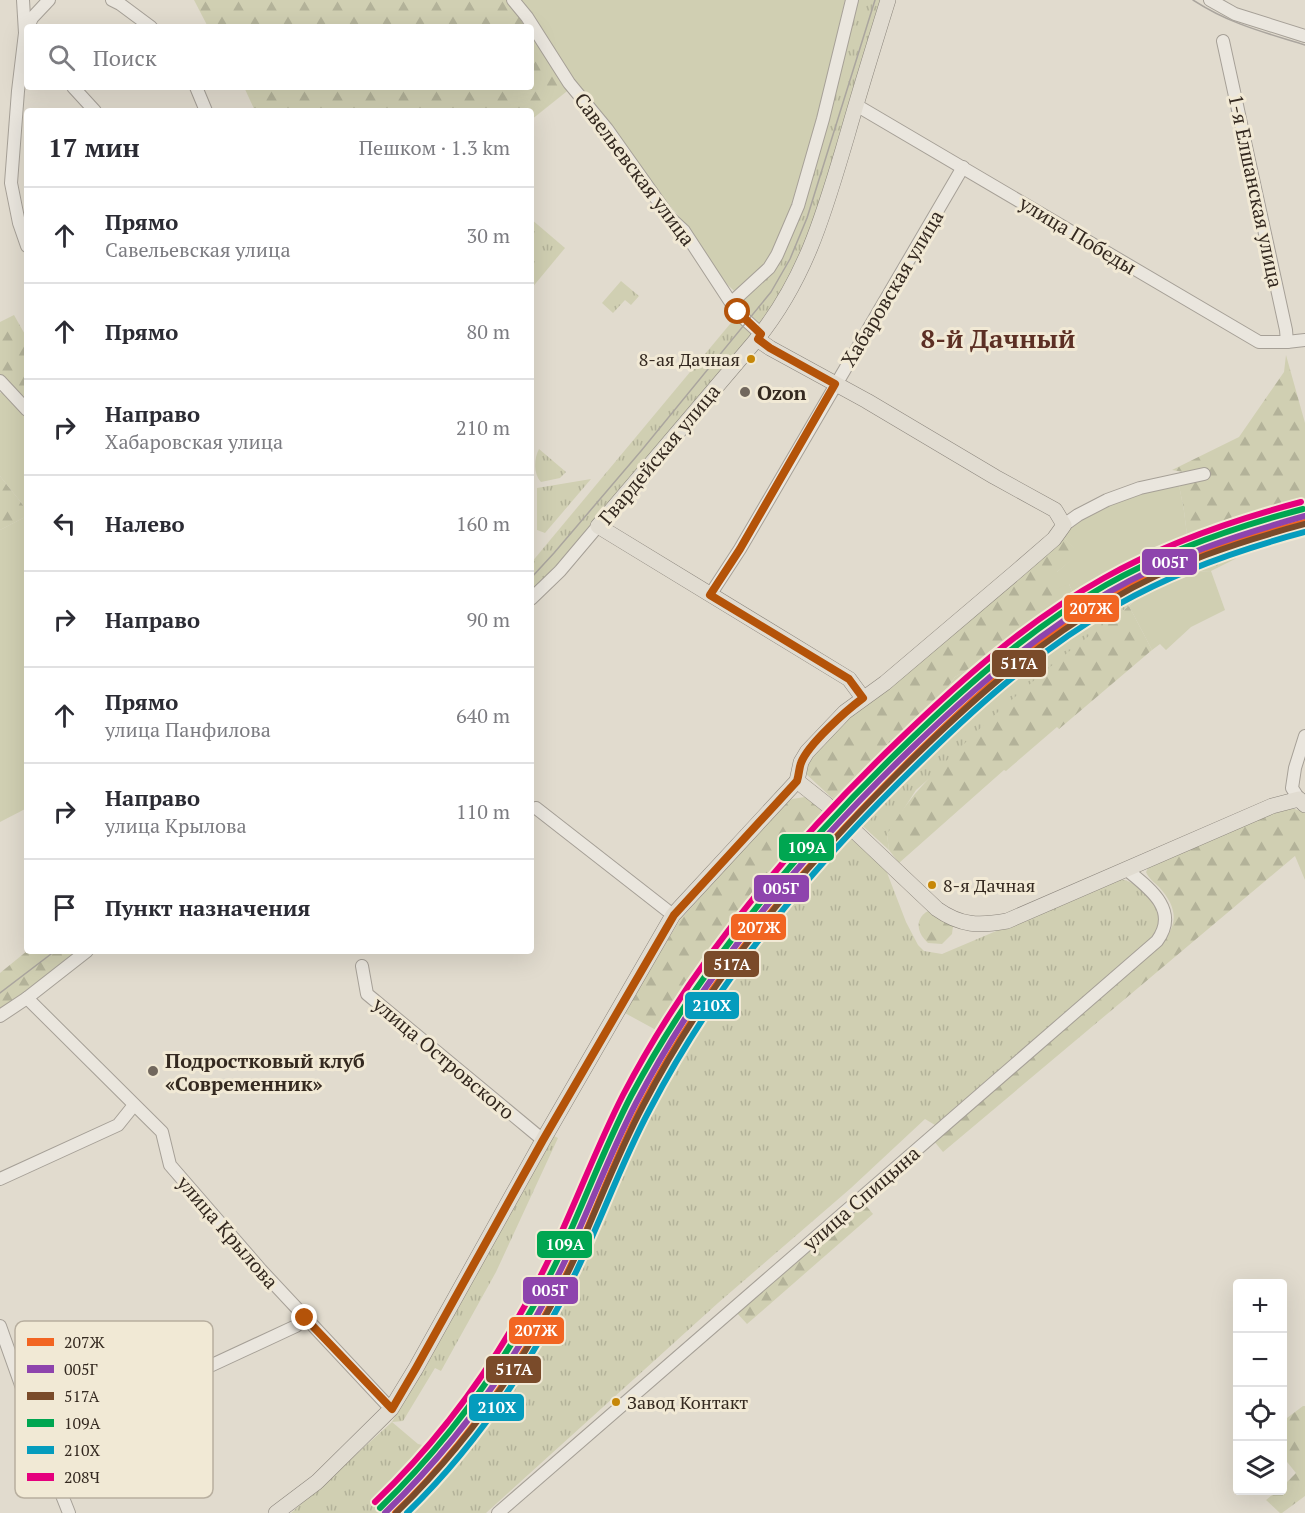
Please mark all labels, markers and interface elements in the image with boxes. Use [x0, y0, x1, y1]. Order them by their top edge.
search box [24, 24, 534, 90]
icon: search [45, 41, 78, 74]
text: Поиск [93, 43, 157, 72]
street label: Савельевская улица [568, 87, 702, 251]
street label: 1-я Елшанская улица [1222, 92, 1290, 290]
text: 17 мин [48, 130, 140, 164]
text: Пешком · 1.3 km [359, 134, 510, 161]
street label: улица Победы [1013, 189, 1142, 281]
street label: Хабаровская улица [835, 205, 949, 371]
text: Прямо [105, 207, 178, 236]
icon: ahead [48, 219, 81, 252]
text: 30 m [467, 222, 510, 249]
text: Савельевская улица [105, 236, 290, 263]
route start [724, 298, 750, 324]
icon: ahead [48, 315, 81, 348]
text: Прямо [105, 317, 178, 346]
text: 80 m [467, 318, 510, 345]
district label: 8-й Дачный [921, 321, 1075, 355]
place label: 8-ая Дачная [639, 347, 740, 371]
marker: 8-ая Дачная [745, 353, 757, 365]
street label: Гвардейская улица [592, 378, 726, 530]
place label: Ozon [757, 379, 807, 406]
marker: Ozon [738, 385, 752, 399]
text: Направо [105, 399, 200, 428]
icon: right [48, 411, 81, 444]
text: 210 m [456, 414, 510, 441]
text: Хабаровская улица [105, 428, 283, 455]
icon: left [48, 507, 81, 540]
text: Налево [105, 509, 185, 538]
text: 160 m [456, 510, 510, 537]
line badge: 005Г [1141, 548, 1198, 576]
text: 005Г [1152, 551, 1188, 573]
line badge: 207Ж [1063, 594, 1120, 623]
text: 207Ж [1069, 597, 1113, 619]
icon: right [48, 603, 81, 636]
text: Направо [105, 605, 200, 634]
text: 90 m [467, 606, 510, 633]
line badge: 517А [991, 649, 1047, 678]
text: 517А [1000, 652, 1038, 674]
text: Прямо [105, 687, 178, 716]
icon: ahead [48, 699, 81, 732]
text: 640 m [456, 702, 510, 729]
text: улица Панфилова [105, 716, 271, 743]
text: Направо [105, 783, 200, 812]
icon: right [48, 795, 81, 828]
text: 110 m [456, 798, 510, 825]
text: улица Крылова [105, 812, 247, 839]
line badge: 109А [778, 833, 835, 862]
text: 109А [788, 836, 827, 858]
place label: 8-я Дачная [943, 873, 1035, 897]
line badge: 005Г [753, 874, 810, 903]
text: 005Г [763, 877, 799, 899]
marker: 8-я Дачная [926, 879, 938, 891]
icon: arrive [48, 891, 81, 924]
text: Пункт назначения [105, 893, 310, 922]
line badge: 207Ж [730, 913, 787, 941]
text: 207Ж [737, 916, 781, 938]
line badge: 517А [703, 950, 760, 978]
text: 517А [713, 953, 751, 975]
street label: улица Островского [367, 990, 521, 1125]
line badge: 210Х [684, 991, 740, 1020]
text: 210Х [693, 994, 732, 1016]
place label: Подростковый клуб «Современник» [165, 1047, 365, 1097]
marker: Подростковый клуб «Современник» [146, 1064, 160, 1078]
street label: улица Спицына [796, 1140, 925, 1257]
street label: улица Крылова [171, 1169, 285, 1294]
line badge: 109А [536, 1230, 593, 1259]
text: 109А [546, 1233, 585, 1255]
line badge: 005Г [522, 1276, 579, 1305]
text: 005Г [532, 1279, 568, 1301]
map controls [1233, 1279, 1287, 1495]
button: + [1233, 1279, 1287, 1333]
route end [291, 1304, 317, 1330]
line badge: 207Ж [508, 1316, 565, 1345]
text: 207Ж [514, 1319, 558, 1341]
legend [15, 1321, 213, 1498]
text: 207Ж [64, 1331, 106, 1353]
button: − [1233, 1333, 1287, 1387]
line badge: 517А [485, 1355, 542, 1384]
text: 005Г [64, 1358, 98, 1380]
text: 517А [495, 1358, 533, 1380]
text: 517А [64, 1385, 99, 1407]
button: locate [1233, 1387, 1287, 1441]
place label: Завод Контакт [627, 1390, 748, 1414]
line badge: 210Х [468, 1393, 525, 1422]
text: 210Х [478, 1396, 517, 1418]
marker: Завод Контакт [610, 1396, 622, 1408]
text: 109А [64, 1412, 101, 1434]
text: 210Х [64, 1439, 101, 1461]
button: layers [1233, 1441, 1287, 1495]
text: 208Ч [64, 1466, 100, 1488]

